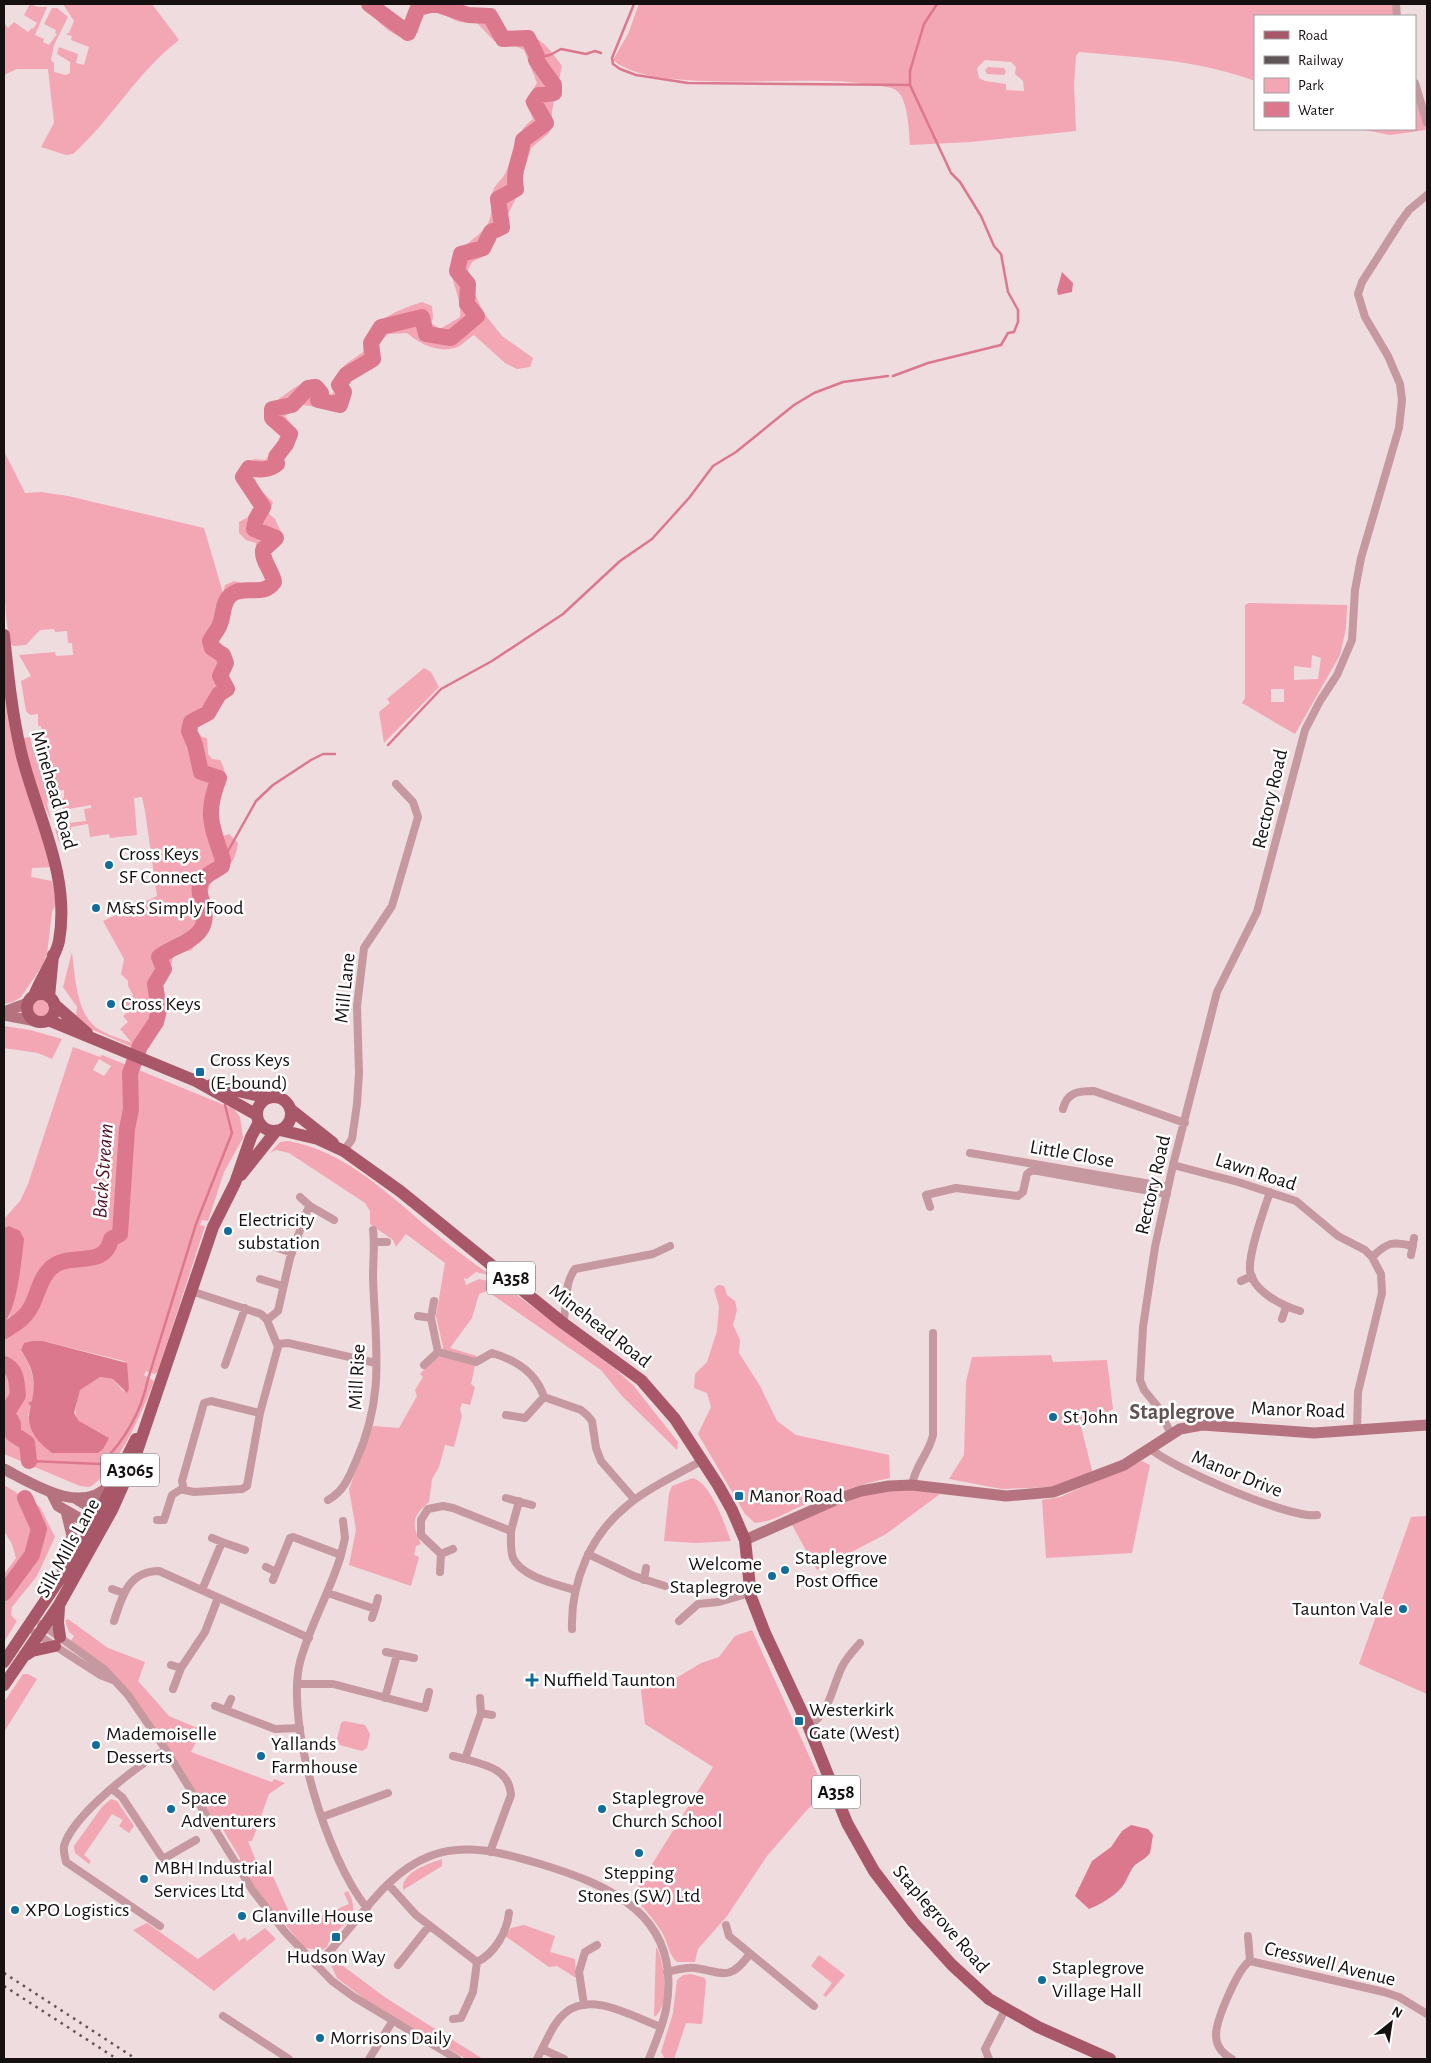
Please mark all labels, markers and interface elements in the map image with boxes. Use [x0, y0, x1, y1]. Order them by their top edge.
legend [1254, 15, 1416, 130]
text: Road [1298, 28, 1328, 43]
text: Railway [1298, 53, 1344, 68]
text: Park [1298, 78, 1324, 93]
text: Water [1298, 103, 1334, 118]
street label: Minehead Road [28, 728, 80, 852]
street label: Rectory Road [1249, 747, 1291, 851]
place label: Cross Keys SF Connect [119, 844, 204, 887]
marker: Cross Keys SF Connect [103, 859, 115, 871]
place label: M&S Simply Food [106, 898, 244, 918]
marker: M&S Simply Food [90, 902, 102, 914]
street label: Mill Lane [331, 952, 359, 1024]
place label: Cross Keys [121, 994, 201, 1014]
marker: Cross Keys [105, 998, 117, 1010]
place label: Cross Keys (E-bound) [210, 1050, 290, 1093]
marker: Cross Keys (E-bound) [194, 1066, 206, 1078]
water label: Back Stream [89, 1123, 117, 1219]
street label: Rectory Road [1132, 1133, 1174, 1237]
street label: Little Close [1028, 1137, 1116, 1171]
street label: Lawn Road [1213, 1149, 1299, 1195]
place label: Electricity substation [238, 1210, 320, 1253]
marker: Electricity substation [222, 1225, 234, 1237]
road number: A358 [487, 1262, 535, 1294]
street label: Minehead Road [546, 1280, 654, 1372]
street label: Mill Rise [345, 1343, 369, 1411]
street label: Manor Road [1251, 1398, 1345, 1422]
district label: Staplegrove [1129, 1401, 1235, 1423]
place label: St John [1063, 1407, 1118, 1427]
marker: St John [1047, 1411, 1059, 1423]
street label: Manor Drive [1189, 1447, 1285, 1501]
road number: A3065 [101, 1454, 159, 1486]
place label: Manor Road [749, 1486, 843, 1506]
marker: Manor Road [733, 1490, 745, 1502]
street label: Silk Mills Lane [33, 1495, 103, 1601]
place label: Staplegrove Post Office [795, 1548, 887, 1591]
place label: Welcome Staplegrove [670, 1554, 762, 1597]
marker: Staplegrove Post Office [779, 1564, 791, 1576]
marker: Welcome Staplegrove [766, 1570, 778, 1582]
place label: Taunton Vale [1292, 1599, 1393, 1619]
marker: Taunton Vale [1397, 1603, 1409, 1615]
place label: Nuffield Taunton [543, 1670, 676, 1690]
marker: Nuffield Taunton [525, 1673, 539, 1687]
place label: Westerkirk Gate (West) [809, 1700, 901, 1743]
marker: Westerkirk Gate (West) [793, 1715, 805, 1727]
place label: Mademoiselle Desserts [106, 1724, 217, 1767]
place label: Yallands Farmhouse [271, 1734, 358, 1777]
marker: Mademoiselle Desserts [90, 1739, 102, 1751]
marker: Yallands Farmhouse [255, 1750, 267, 1762]
road number: A358 [812, 1775, 860, 1808]
place label: Space Adventurers [181, 1788, 276, 1831]
place label: Staplegrove Church School [612, 1788, 722, 1831]
marker: Space Adventurers [165, 1803, 177, 1815]
marker: Staplegrove Church School [596, 1803, 608, 1815]
marker: Stepping Stones (SW) Ltd [633, 1847, 645, 1859]
place label: MBH Industrial Services Ltd [154, 1858, 273, 1901]
street label: Staplegrove Road [889, 1861, 993, 1977]
place label: Stepping Stones (SW) Ltd [578, 1863, 700, 1906]
marker: MBH Industrial Services Ltd [138, 1873, 150, 1885]
place label: XPO Logistics [25, 1900, 129, 1920]
marker: XPO Logistics [9, 1904, 21, 1916]
place label: Glanville House [252, 1906, 373, 1926]
marker: Glanville House [236, 1910, 248, 1922]
marker: Hudson Way [330, 1931, 342, 1943]
street label: Cresswell Avenue [1262, 1938, 1398, 1990]
place label: Hudson Way [287, 1947, 386, 1967]
place label: Staplegrove Village Hall [1052, 1958, 1144, 2001]
marker: Staplegrove Village Hall [1036, 1974, 1048, 1986]
north arrow [1366, 1998, 1416, 2048]
text: N [1389, 2004, 1405, 2021]
place label: Morrisons Daily [330, 2028, 452, 2048]
marker: Morrisons Daily [314, 2032, 326, 2044]

